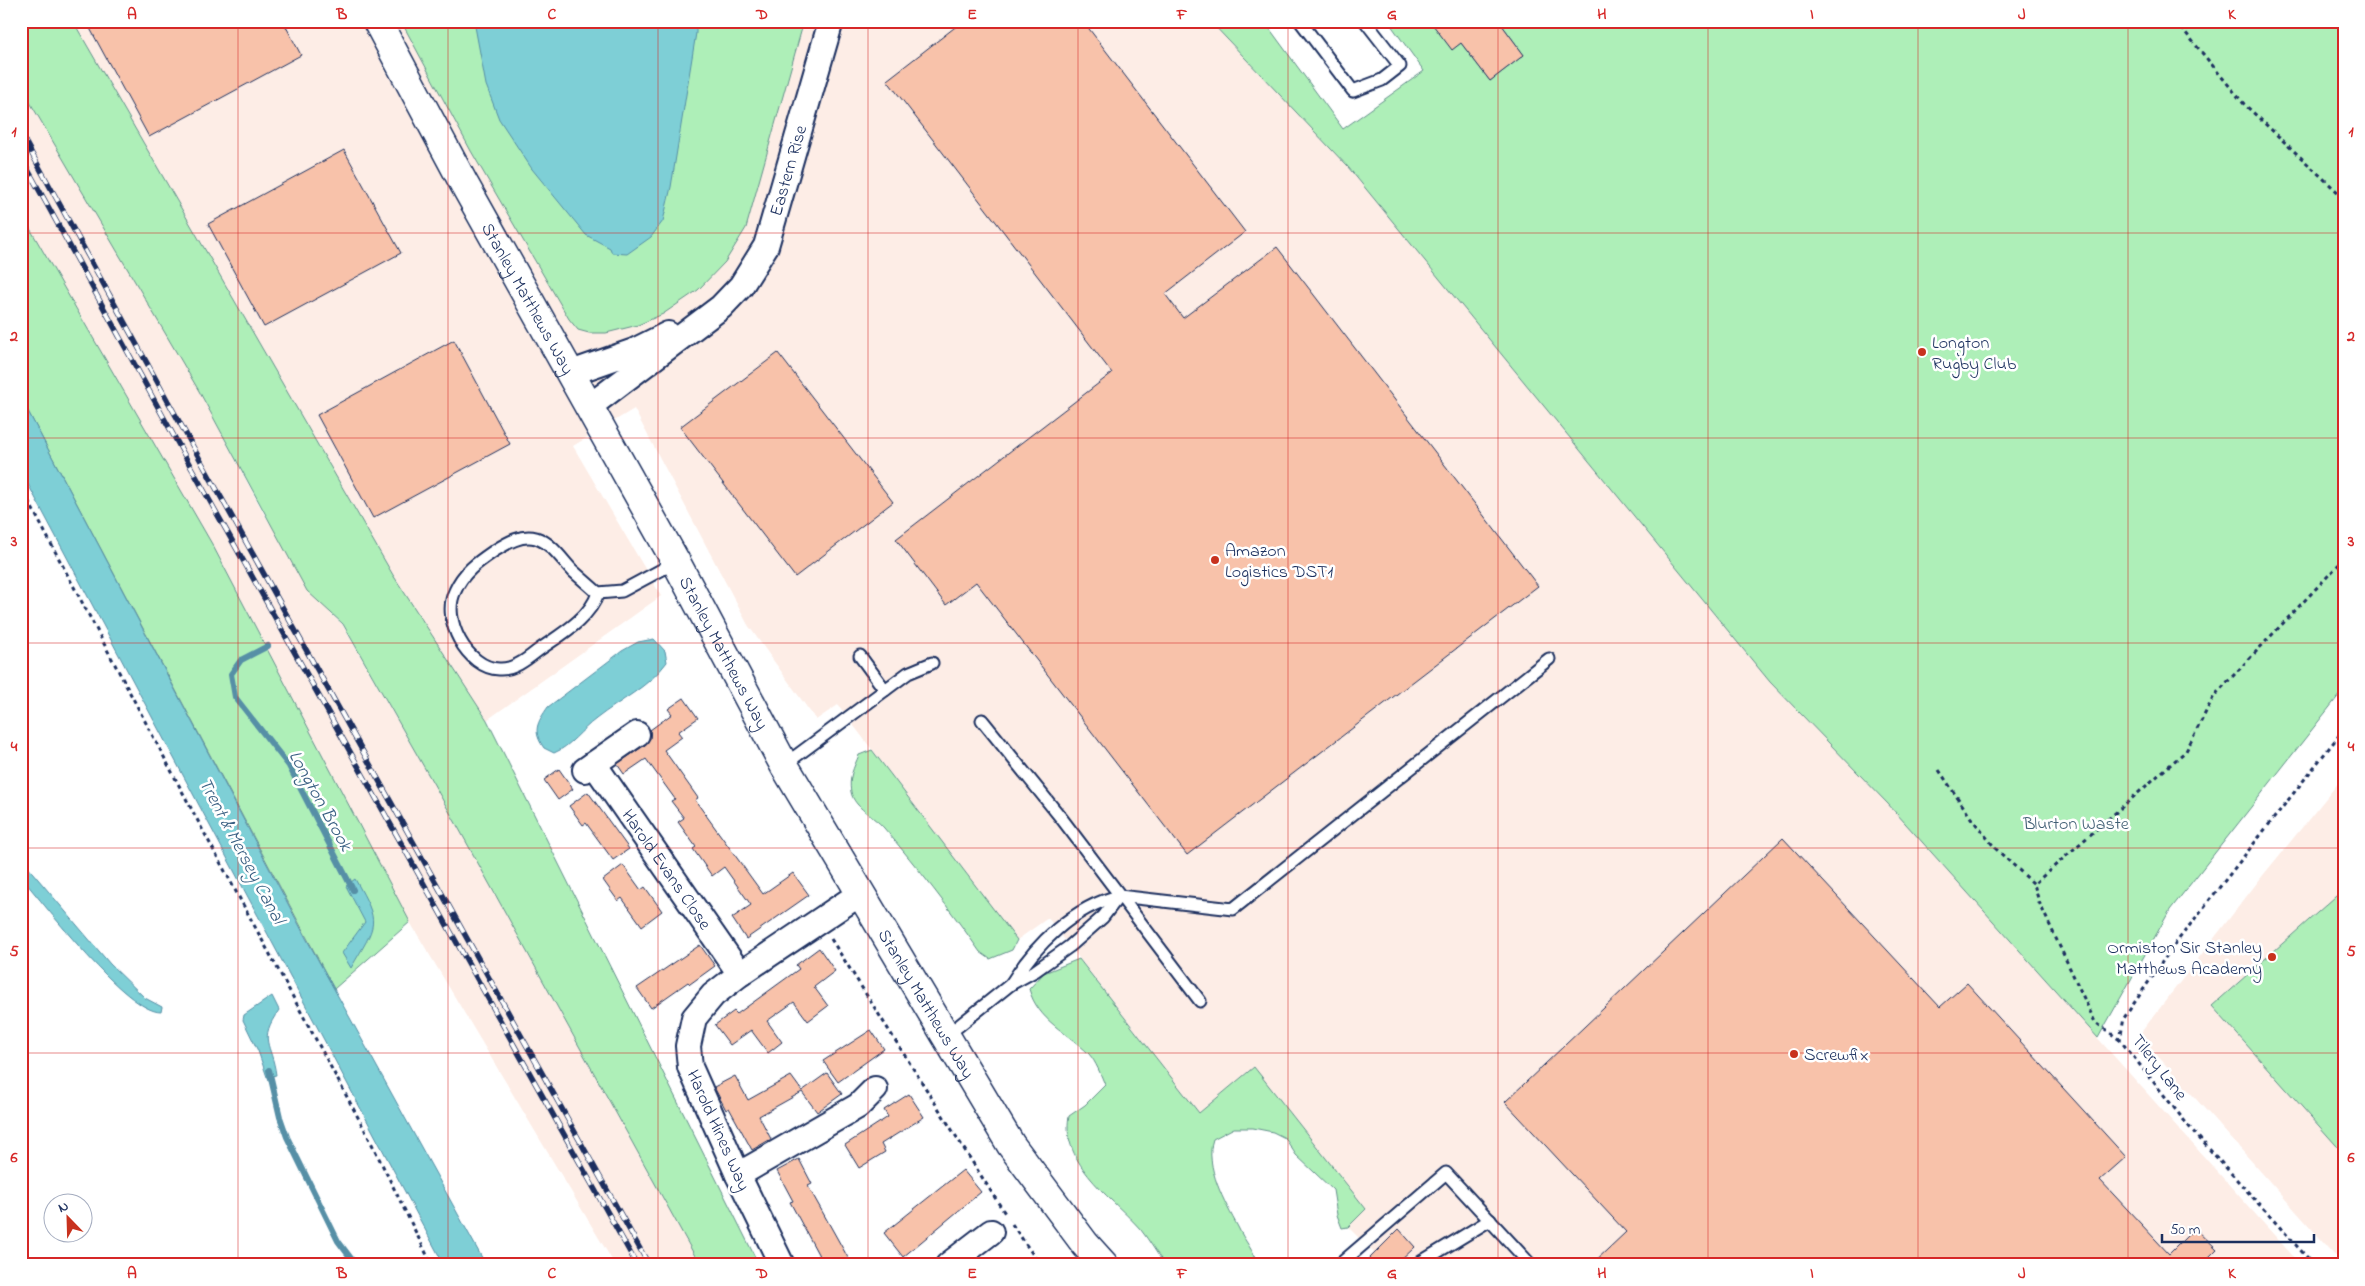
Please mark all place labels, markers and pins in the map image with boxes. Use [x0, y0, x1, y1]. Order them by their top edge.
place label: Longton Rugby Club [1932, 331, 2017, 379]
marker: Longton Rugby Club [1916, 346, 1928, 358]
place label: Amazon Logistics DST1 [1225, 539, 1334, 587]
marker: Amazon Logistics DST1 [1209, 554, 1221, 566]
place label: Ormiston Sir Stanley Matthews Academy [2107, 936, 2262, 983]
marker: Ormiston Sir Stanley Matthews Academy [2266, 951, 2278, 963]
place label: Screwfix [1804, 1043, 1869, 1069]
marker: Screwfix [1788, 1048, 1800, 1060]

